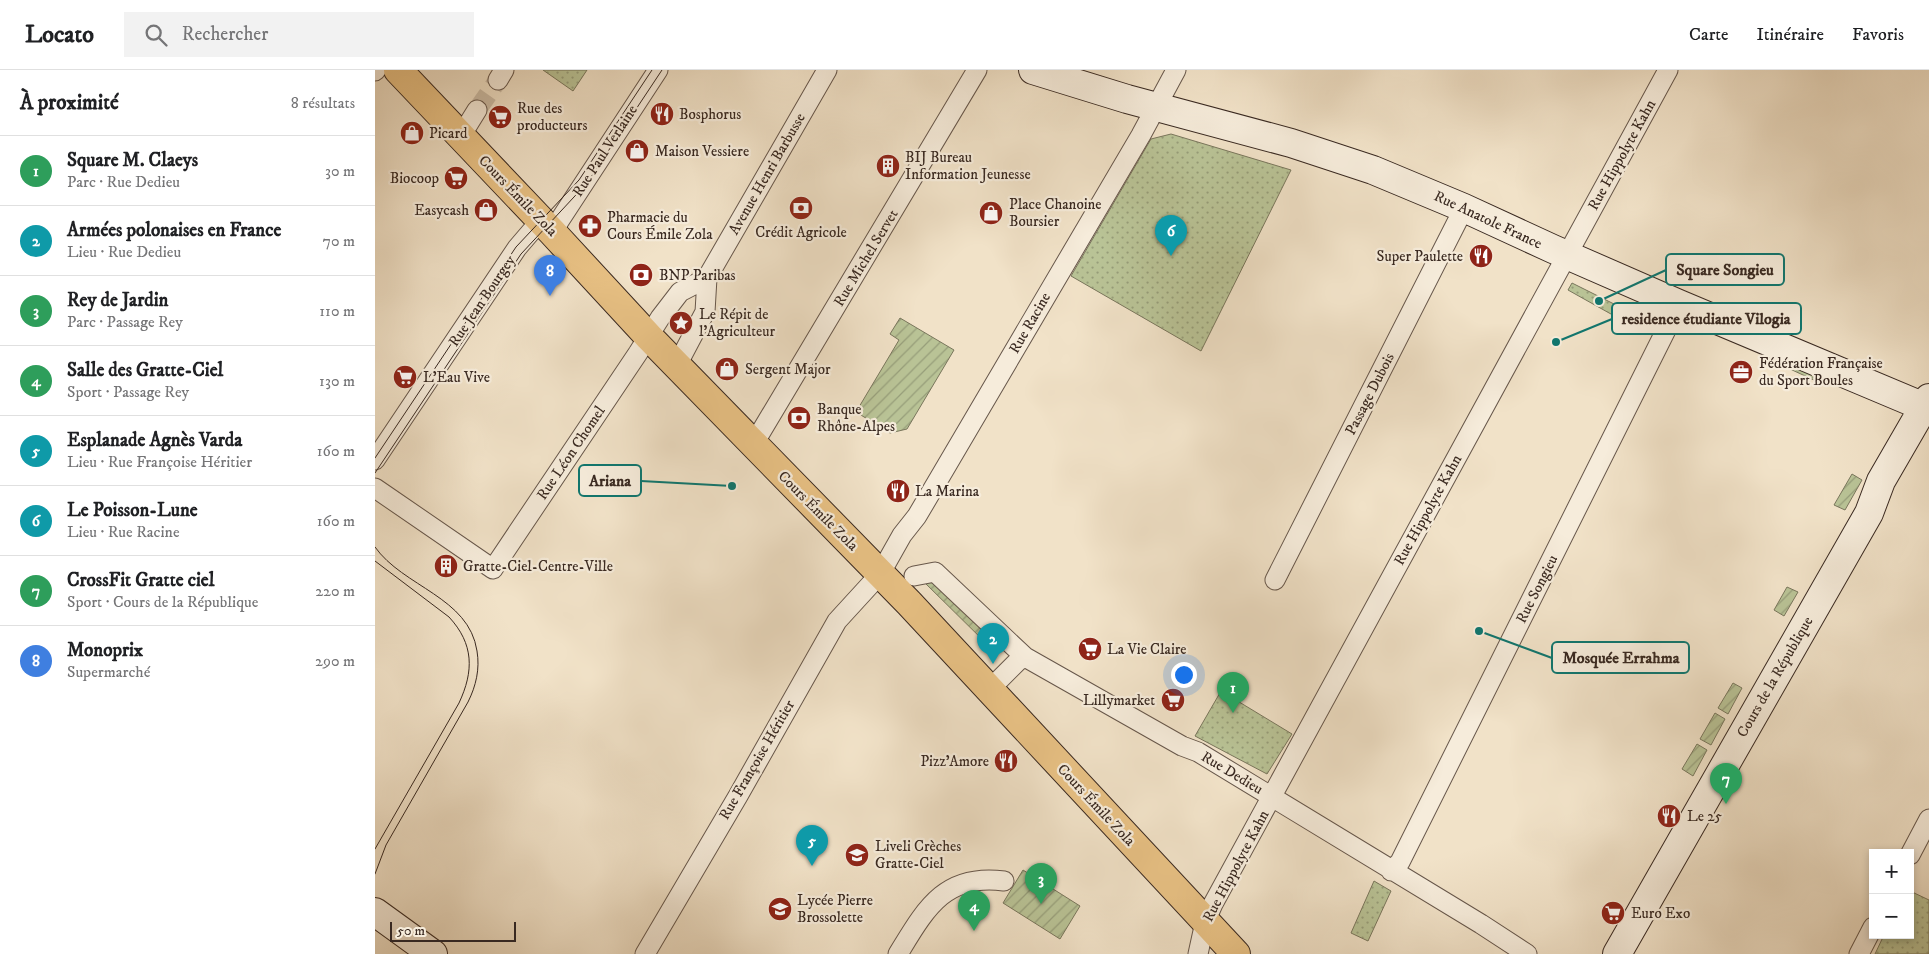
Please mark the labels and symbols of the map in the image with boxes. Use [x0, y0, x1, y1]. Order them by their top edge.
street label: Rue Hippolyte Kahn [1584, 96, 1660, 214]
place label: Rue des producteurs [516, 99, 587, 135]
street label: Rue Paul Verlaine [568, 101, 642, 201]
restaurant icon: Bosphorus [649, 101, 675, 127]
supermarket icon: Rue des producteurs [487, 104, 513, 130]
place label: Bosphorus [679, 105, 741, 124]
street label: Avenue Henri Barbusse [724, 110, 810, 238]
shop icon: Picard [399, 120, 425, 146]
place label: Picard [429, 124, 468, 143]
shop icon: Maison Vessiere [624, 138, 650, 164]
place label: Maison Vessiere [655, 142, 749, 161]
place label: BIJ Bureau Information Jeunesse [905, 148, 1031, 184]
street label: Cours Émile Zola [474, 151, 562, 241]
building icon: BIJ Bureau Information Jeunesse [875, 153, 901, 179]
supermarket icon: Biocoop [443, 165, 469, 191]
place label: Biocoop [390, 169, 439, 188]
street label: Rue Anatole France [1431, 187, 1545, 253]
bank icon: Crédit Agricole [788, 195, 814, 221]
place label: Place Chanoine Boursier [1009, 195, 1102, 231]
shop icon: Easycash [473, 197, 499, 223]
shop icon: Place Chanoine Boursier [978, 200, 1004, 226]
place label: Easycash [414, 201, 469, 220]
street label: Rue Michel Servet [830, 206, 903, 310]
place label: Pharmacie du Cours Émile Zola [607, 208, 713, 244]
pharmacy icon: Pharmacie du Cours Émile Zola [577, 213, 603, 239]
pin: 6 [1155, 215, 1187, 256]
place label: Crédit Agricole [755, 223, 847, 242]
restaurant icon: Super Paulette [1468, 243, 1494, 269]
place label: Super Paulette [1377, 247, 1463, 266]
street label: Rue Jean Bourgey [444, 251, 520, 350]
callout: Square Songieu [1666, 254, 1784, 285]
pin: 8 [534, 255, 566, 296]
text: Square Songieu [1676, 260, 1774, 281]
bank icon: BNP Paribas [628, 262, 654, 288]
place label: BNP Paribas [659, 266, 736, 285]
street label: Rue Racine [1005, 289, 1055, 357]
callout: residence étudiante Vilogia [1612, 303, 1801, 334]
place label: Le Répit de l'Agriculteur [699, 305, 776, 341]
text: residence étudiante Vilogia [1621, 309, 1792, 329]
place icon: Le Répit de l'Agriculteur [668, 310, 694, 336]
street label: Passage Dubois [1341, 350, 1399, 438]
place label: Fédération Française du Sport Boules [1759, 354, 1883, 390]
shop icon: Sergent Major [714, 356, 740, 382]
office icon: Fédération Française du Sport Boules [1728, 359, 1754, 385]
place label: Sergent Major [745, 360, 831, 379]
supermarket icon: L'Eau Vive [392, 364, 418, 390]
place label: L'Eau Vive [423, 368, 490, 387]
place label: Banque Rhône-Alpes [817, 400, 895, 436]
street label: Rue Léon Chomel [533, 402, 610, 504]
bank icon: Banque Rhône-Alpes [786, 405, 812, 431]
street label: Rue Hippolyte Kahn [1390, 451, 1466, 569]
callout: Ariana [579, 465, 641, 496]
street label: Cours Émile Zola [774, 467, 863, 556]
text: Ariana [588, 471, 632, 491]
restaurant icon: La Marina [885, 478, 911, 504]
place label: La Marina [915, 482, 980, 501]
street label: Rue Songieu [1512, 552, 1562, 626]
building icon: Gratte-Ciel-Centre-Ville [433, 553, 459, 579]
place label: Gratte-Ciel-Centre-Ville [463, 557, 613, 576]
street label: Cours de la République [1733, 613, 1817, 741]
pin: 2 [977, 623, 1009, 664]
supermarket icon: La Vie Claire [1077, 636, 1103, 662]
place label: La Vie Claire [1107, 640, 1187, 659]
callout: Mosquée Errahma [1552, 642, 1689, 673]
text: Mosquée Errahma [1562, 648, 1681, 669]
your location [1171, 662, 1197, 688]
pin: 1 [1217, 672, 1249, 713]
supermarket icon: Lillymarket [1160, 687, 1186, 713]
place label: Lillymarket [1083, 691, 1155, 710]
street label: Rue Françoise Héritier [715, 696, 799, 823]
street label: Rue Dedieu [1198, 747, 1266, 799]
restaurant icon: Pizz'Amore [993, 748, 1019, 774]
place label: Pizz'Amore [920, 752, 989, 771]
street label: Cours Émile Zola [1053, 760, 1139, 851]
pin: 7 [1710, 763, 1742, 804]
restaurant icon: Le 25 [1656, 803, 1682, 829]
street label: Rue Hippolyte Kahn [1199, 807, 1273, 925]
place label: Le 25 [1687, 807, 1723, 826]
pin: 5 [796, 825, 828, 866]
place label: Liveli Crèches Gratte-Ciel [875, 837, 961, 873]
school or university icon: Liveli Crèches Gratte-Ciel [844, 842, 870, 868]
pin: 3 [1025, 863, 1057, 904]
pin: 4 [958, 890, 990, 931]
place label: Lycée Pierre Brossolette [797, 891, 873, 927]
school or university icon: Lycée Pierre Brossolette [767, 896, 793, 922]
supermarket icon: Euro Exo [1600, 900, 1626, 926]
place label: Euro Exo [1631, 904, 1690, 923]
scale bar [390, 919, 516, 942]

